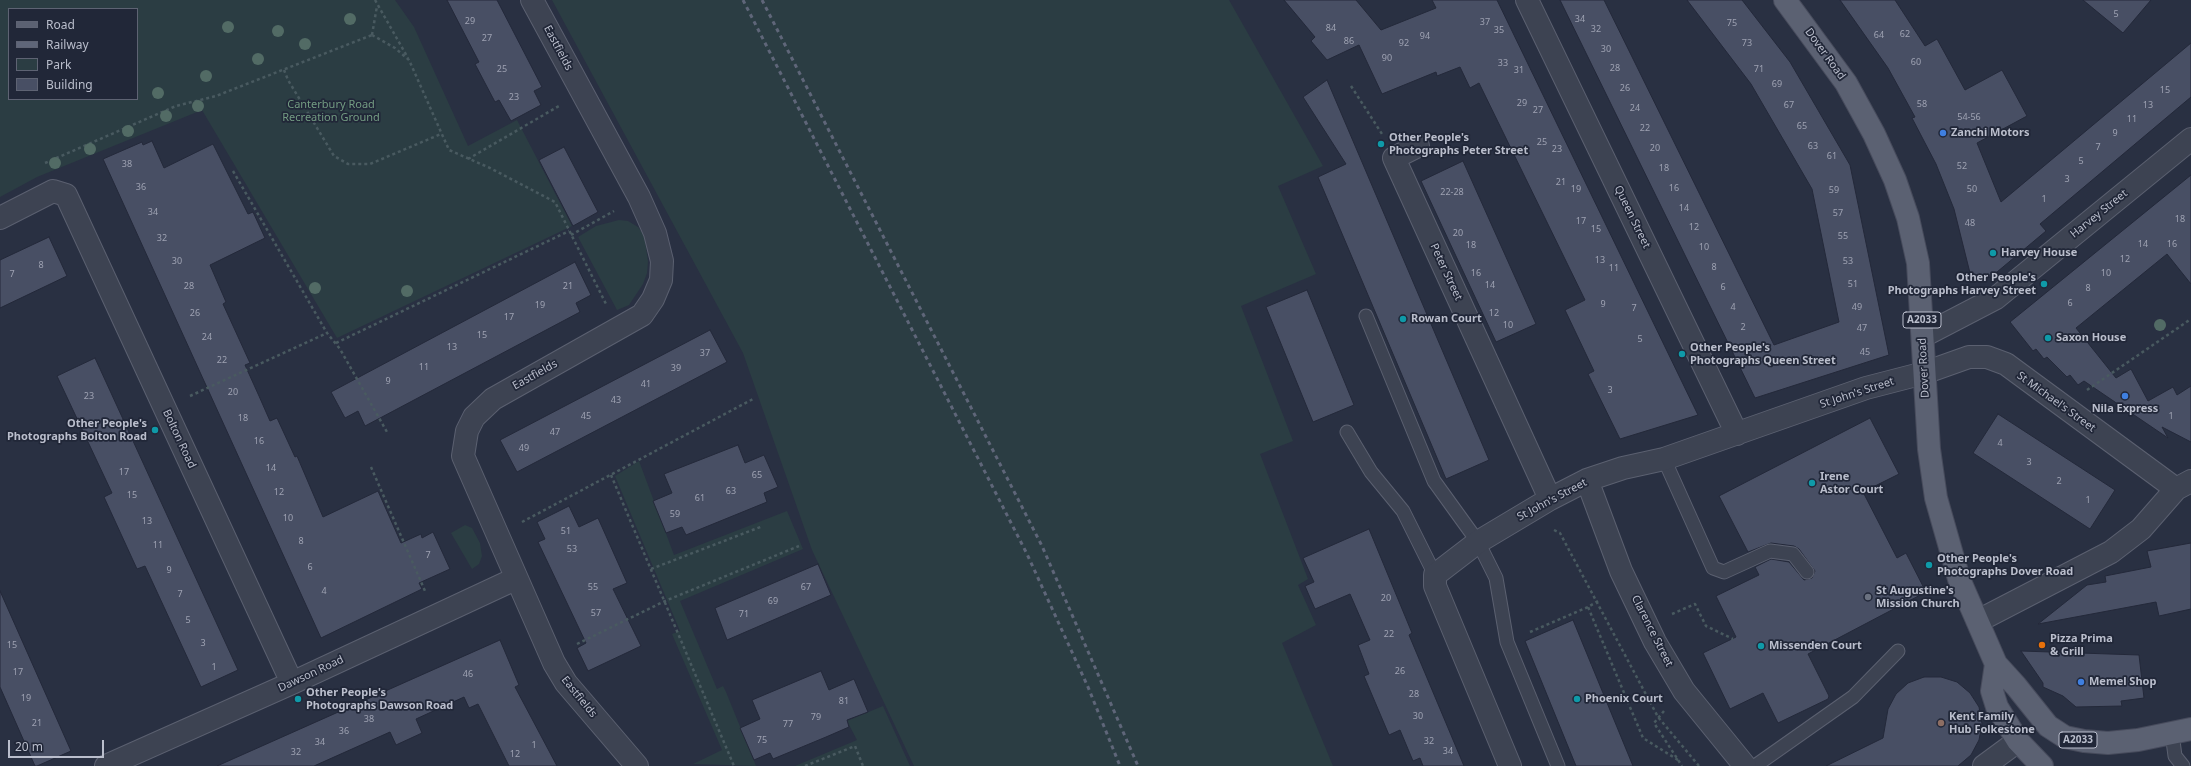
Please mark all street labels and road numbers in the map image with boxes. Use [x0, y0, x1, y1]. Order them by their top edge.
street label: Eastfields [541, 23, 575, 73]
street label: Dover Road [1802, 26, 1848, 82]
street label: Queen Street [1611, 183, 1653, 251]
street label: Harvey Street [2068, 187, 2130, 241]
street label: Peter Street [1427, 242, 1465, 302]
road number: A2033 [1903, 312, 1941, 328]
street label: Dover Road [1916, 338, 1932, 398]
street label: Eastfields [510, 357, 560, 393]
street label: St Michael's Street [2014, 369, 2098, 435]
street label: St John's Street [1818, 375, 1896, 411]
street label: Bolton Road [160, 407, 198, 471]
street label: St John's Street [1515, 476, 1589, 524]
street label: Clarence Street [1628, 593, 1676, 669]
street label: Dawson Road [276, 653, 346, 695]
street label: Eastfields [558, 674, 600, 720]
road number: A2033 [2059, 732, 2097, 748]

